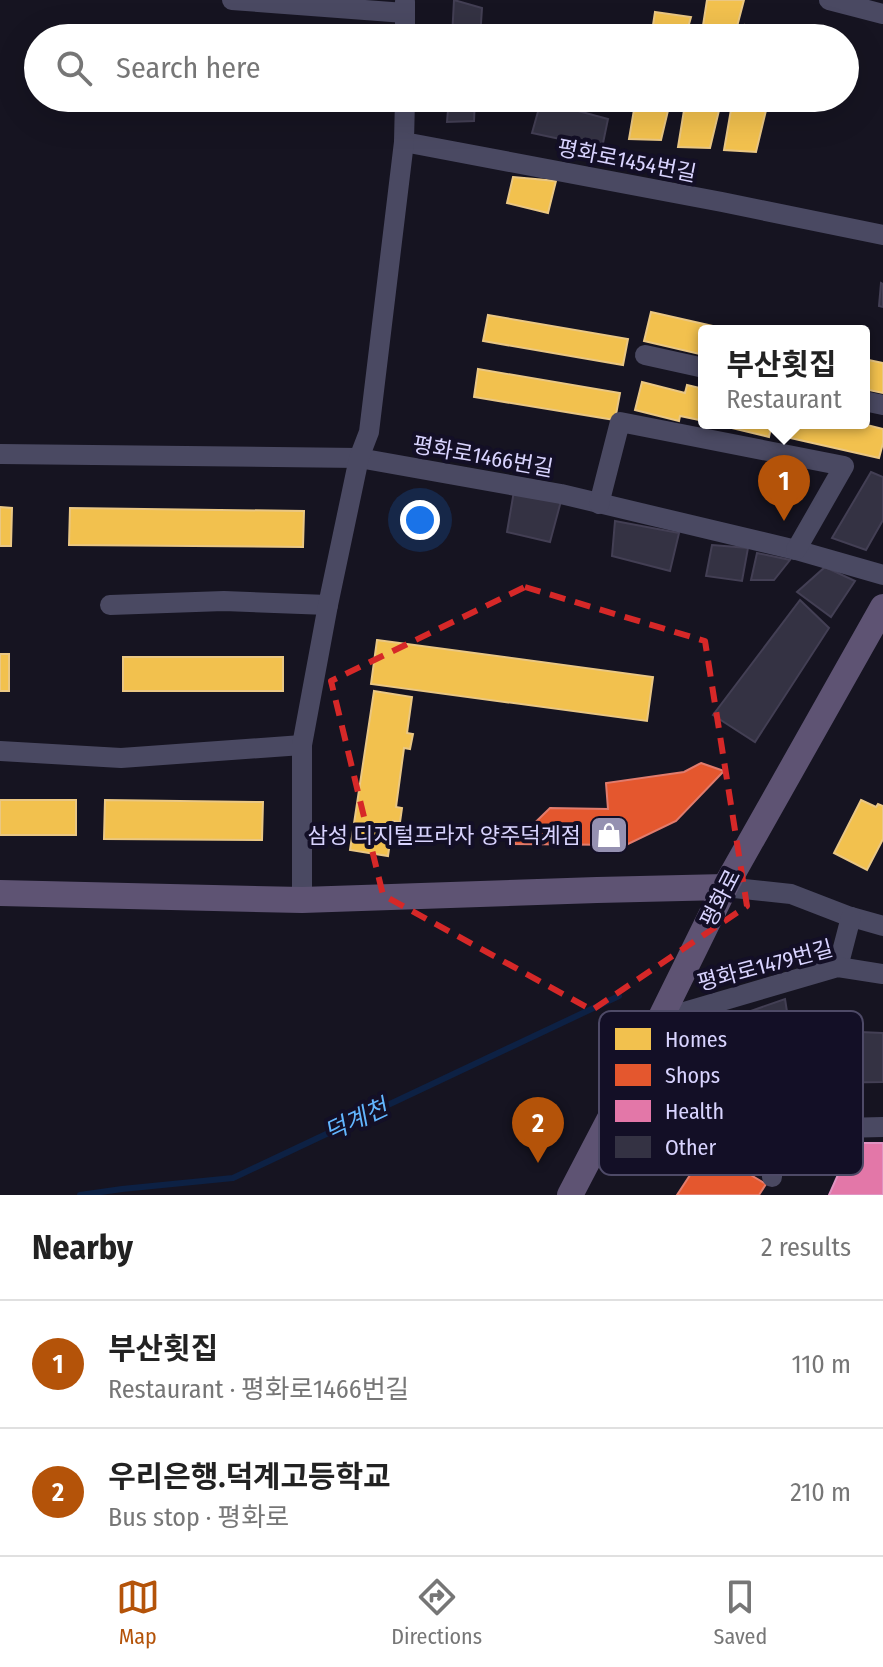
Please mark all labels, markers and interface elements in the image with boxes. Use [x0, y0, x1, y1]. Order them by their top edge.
search box [24, 24, 859, 112]
icon: search [52, 46, 96, 90]
text: Search here [116, 50, 261, 86]
street label: 평화로1454번길 [555, 134, 699, 187]
popup [698, 325, 870, 429]
text: 부산횟집 [726, 347, 837, 383]
text: Restaurant [726, 384, 842, 415]
street label: 평화로1466번길 [411, 431, 555, 482]
pin: 1 [758, 455, 810, 521]
your location [400, 500, 440, 540]
shop icon: 삼성 디지털프라자 양주덕계점 [588, 814, 630, 856]
place label: 삼성 디지털프라자 양주덕계점 [308, 822, 581, 849]
street label: 평화로 [695, 865, 746, 931]
street label: 평화로1479번길 [694, 934, 836, 997]
legend [599, 1011, 863, 1175]
text: Homes [665, 1026, 727, 1053]
text: Shops [665, 1062, 720, 1089]
water label: 덕계천 [320, 1092, 395, 1147]
pin: 2 [512, 1097, 564, 1163]
text: Health [665, 1098, 724, 1125]
text: Other [665, 1134, 716, 1161]
text: Nearby [32, 1227, 133, 1268]
text: 2 results [761, 1232, 851, 1263]
text: 부산횟집 [108, 1331, 218, 1367]
text: 1 [53, 1349, 64, 1380]
text: 110 m [791, 1349, 851, 1380]
text: Restaurant · 평화로1466번길 [108, 1374, 409, 1405]
text: 우리은행.덕계고등학교 [108, 1459, 391, 1495]
text: 2 [52, 1477, 64, 1508]
text: 210 m [790, 1477, 851, 1508]
text: Bus stop · 평화로 [108, 1502, 289, 1533]
tab: Map [116, 1575, 160, 1650]
tab: Directions [391, 1575, 482, 1650]
tab: Saved [714, 1575, 767, 1650]

